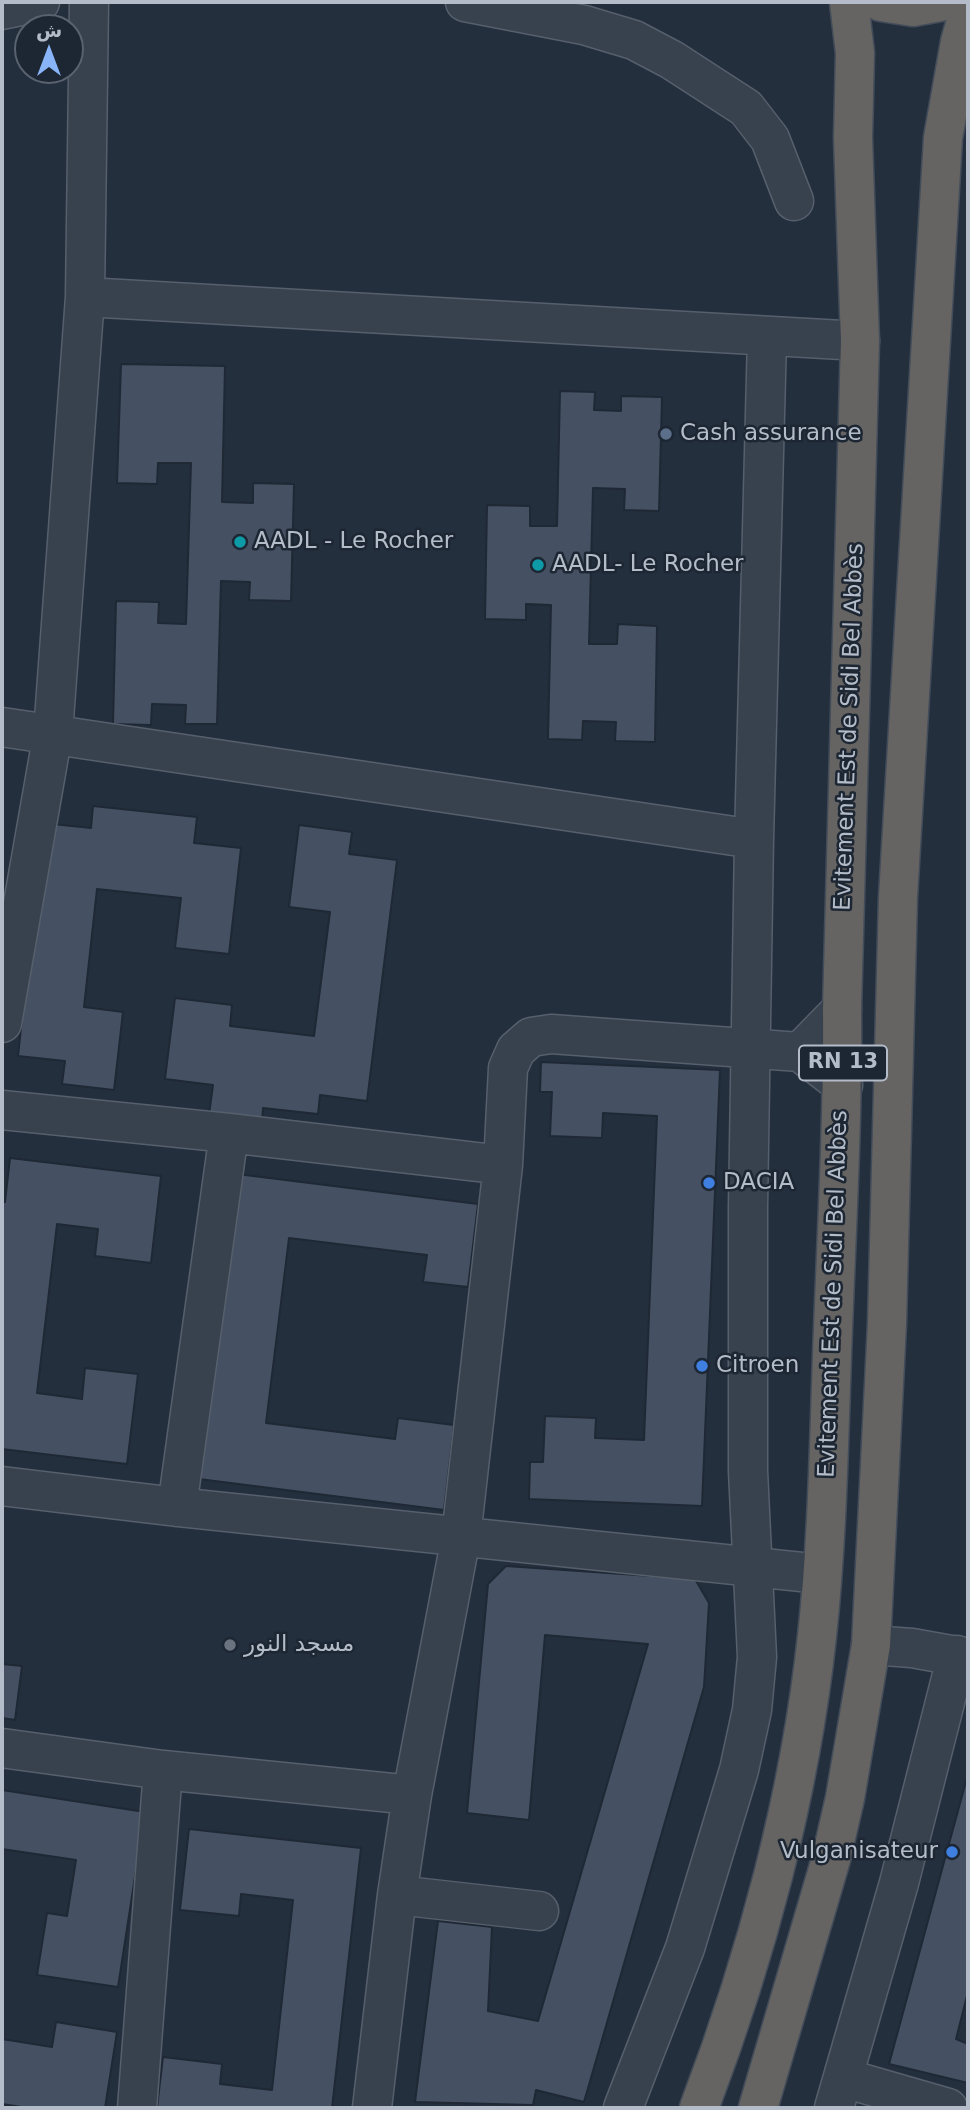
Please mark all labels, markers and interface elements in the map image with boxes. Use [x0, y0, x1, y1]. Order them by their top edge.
north arrow [14, 14, 84, 84]
text: ش [36, 19, 62, 41]
place label: Cash assurance [680, 420, 862, 448]
marker: Cash assurance [658, 426, 674, 442]
place label: AADL - Le Rocher [254, 528, 453, 556]
marker: AADL - Le Rocher [232, 534, 248, 550]
street label: Evitement Est de Sidi Bel Abbès [830, 543, 870, 911]
place label: AADL- Le Rocher [552, 551, 744, 579]
marker: AADL- Le Rocher [530, 557, 546, 573]
road number: RN 13 [799, 1046, 887, 1080]
street label: Evitement Est de Sidi Bel Abbès [814, 1110, 854, 1478]
place label: DACIA [723, 1169, 794, 1197]
marker: DACIA [701, 1175, 717, 1191]
place label: Citroen [716, 1352, 799, 1380]
marker: Citroen [694, 1358, 710, 1374]
place label: مسجد النور [244, 1631, 354, 1659]
marker: مسجد النور [222, 1637, 238, 1653]
place label: Vulganisateur [780, 1838, 938, 1866]
marker: Vulganisateur [944, 1844, 960, 1860]

